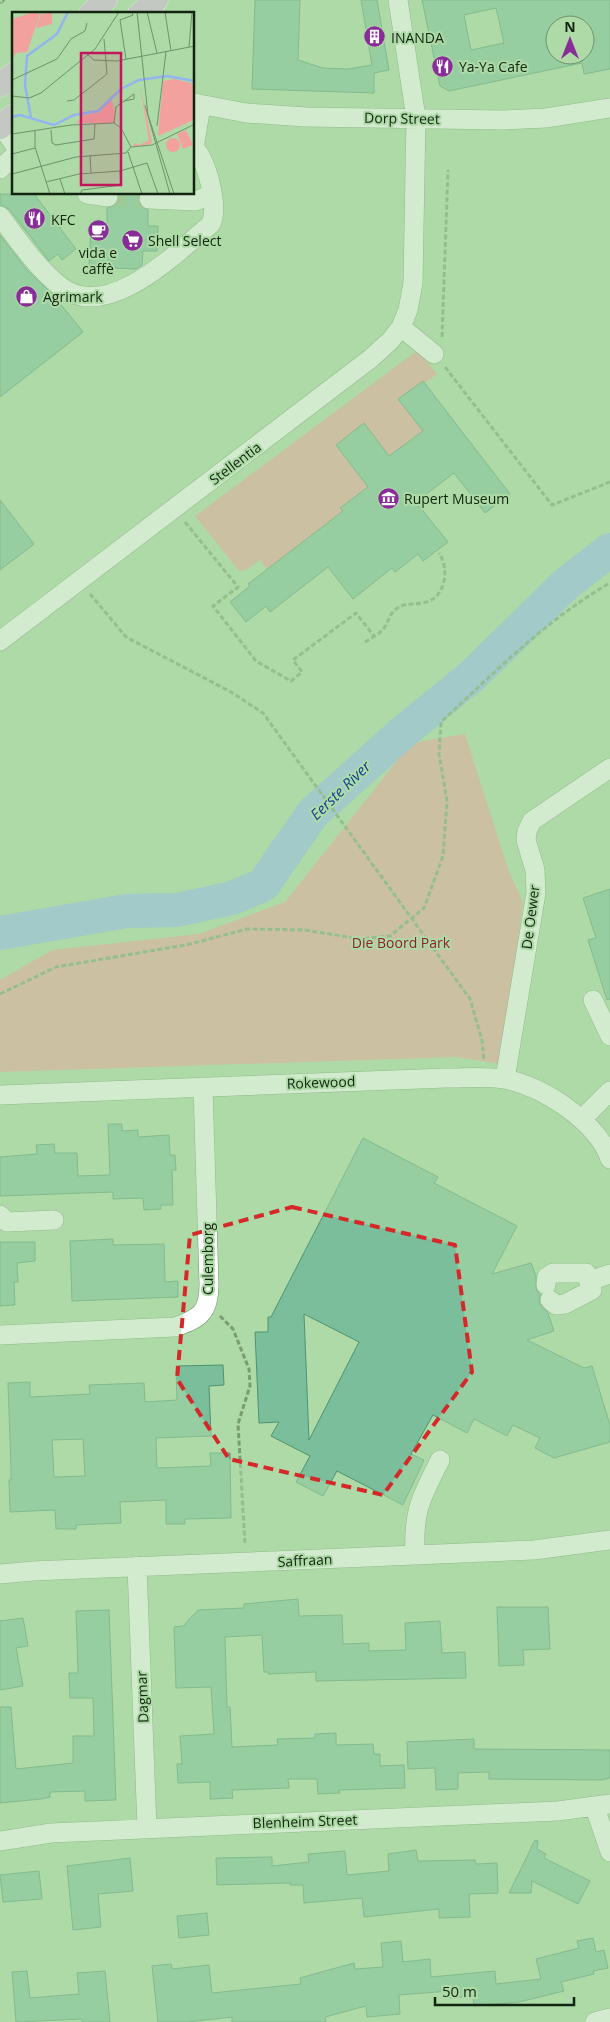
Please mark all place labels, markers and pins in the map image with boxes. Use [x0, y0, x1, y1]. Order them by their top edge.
building icon: INANDA [363, 25, 387, 49]
place label: INANDA [391, 28, 444, 47]
restaurant icon: Ya-Ya Cafe [431, 54, 455, 78]
place label: Ya-Ya Cafe [459, 57, 528, 76]
restaurant icon: KFC [23, 207, 47, 231]
place label: KFC [51, 210, 76, 229]
cafe icon: vida e caffè [86, 218, 110, 242]
supermarket icon: Shell Select [120, 228, 144, 252]
place label: Shell Select [148, 231, 221, 250]
place label: vida e caffè [79, 243, 117, 278]
shop icon: Agrimark [15, 284, 39, 308]
place label: Agrimark [43, 287, 103, 306]
museum icon: Rupert Museum [376, 486, 400, 510]
place label: Rupert Museum [404, 489, 509, 508]

